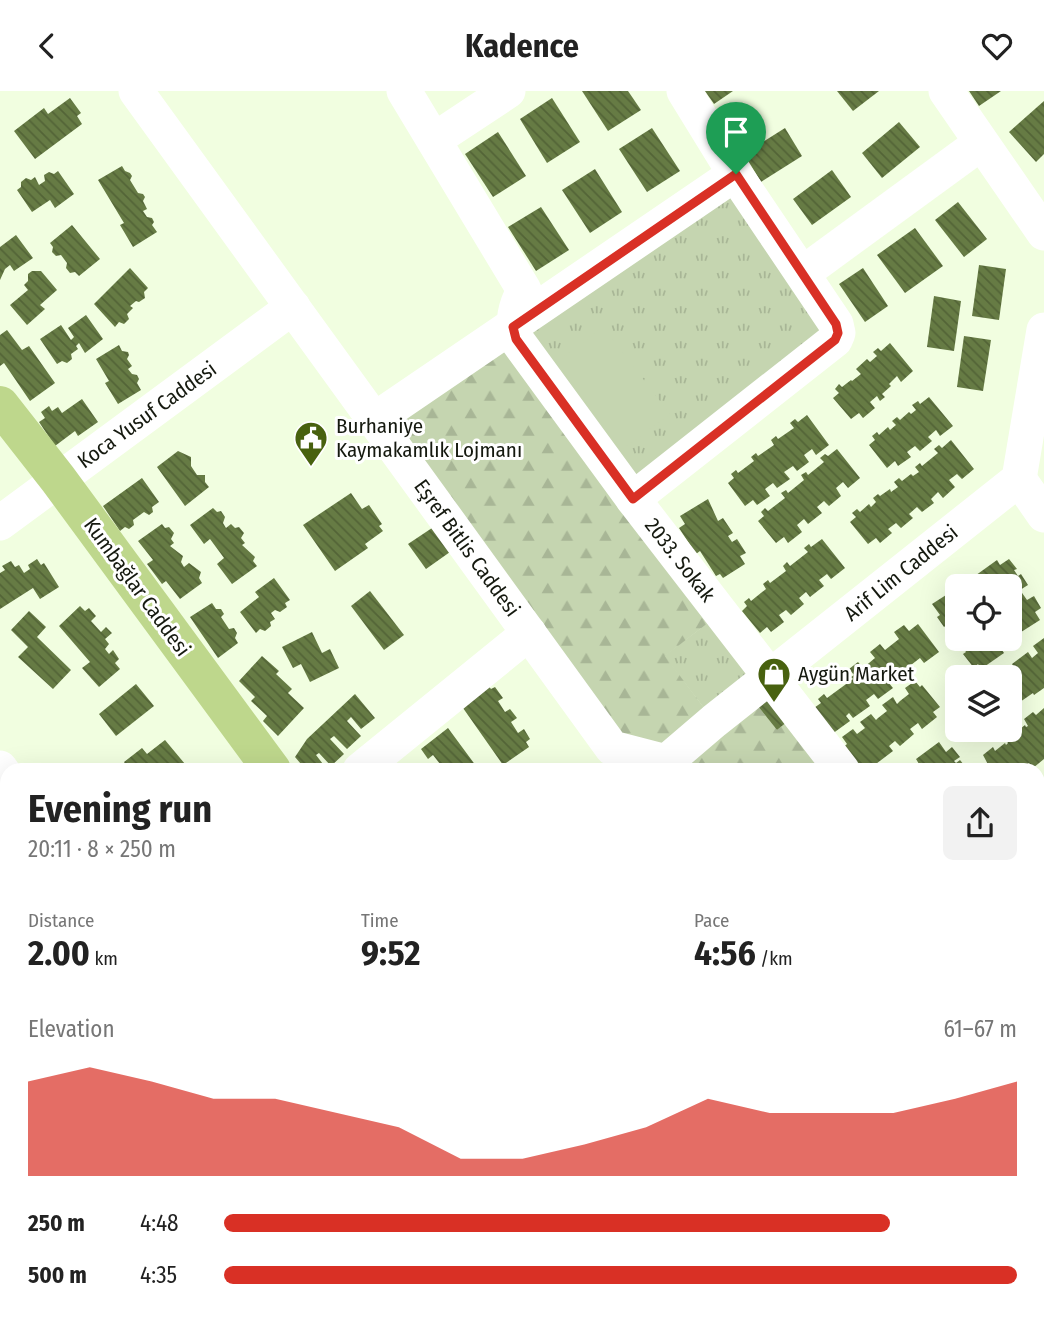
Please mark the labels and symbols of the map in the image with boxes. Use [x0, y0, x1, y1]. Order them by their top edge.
pin [706, 102, 766, 174]
street label: Koca Yusuf Caddesi [72, 356, 222, 474]
place label: Burhaniye Kaymakamlık Lojmanı [336, 413, 522, 463]
public building icon: Burhaniye Kaymakamlık Lojmanı [292, 419, 330, 468]
street label: Eşref Bitlis Caddesi [409, 474, 525, 622]
street label: Kumbağlar Caddesi [78, 513, 196, 661]
street label: 2033. Sokak [639, 513, 721, 607]
street label: Arif Lim Caddesi [839, 519, 963, 627]
shop icon: Aygün Market [755, 655, 793, 704]
place label: Aygün Market [798, 661, 915, 687]

